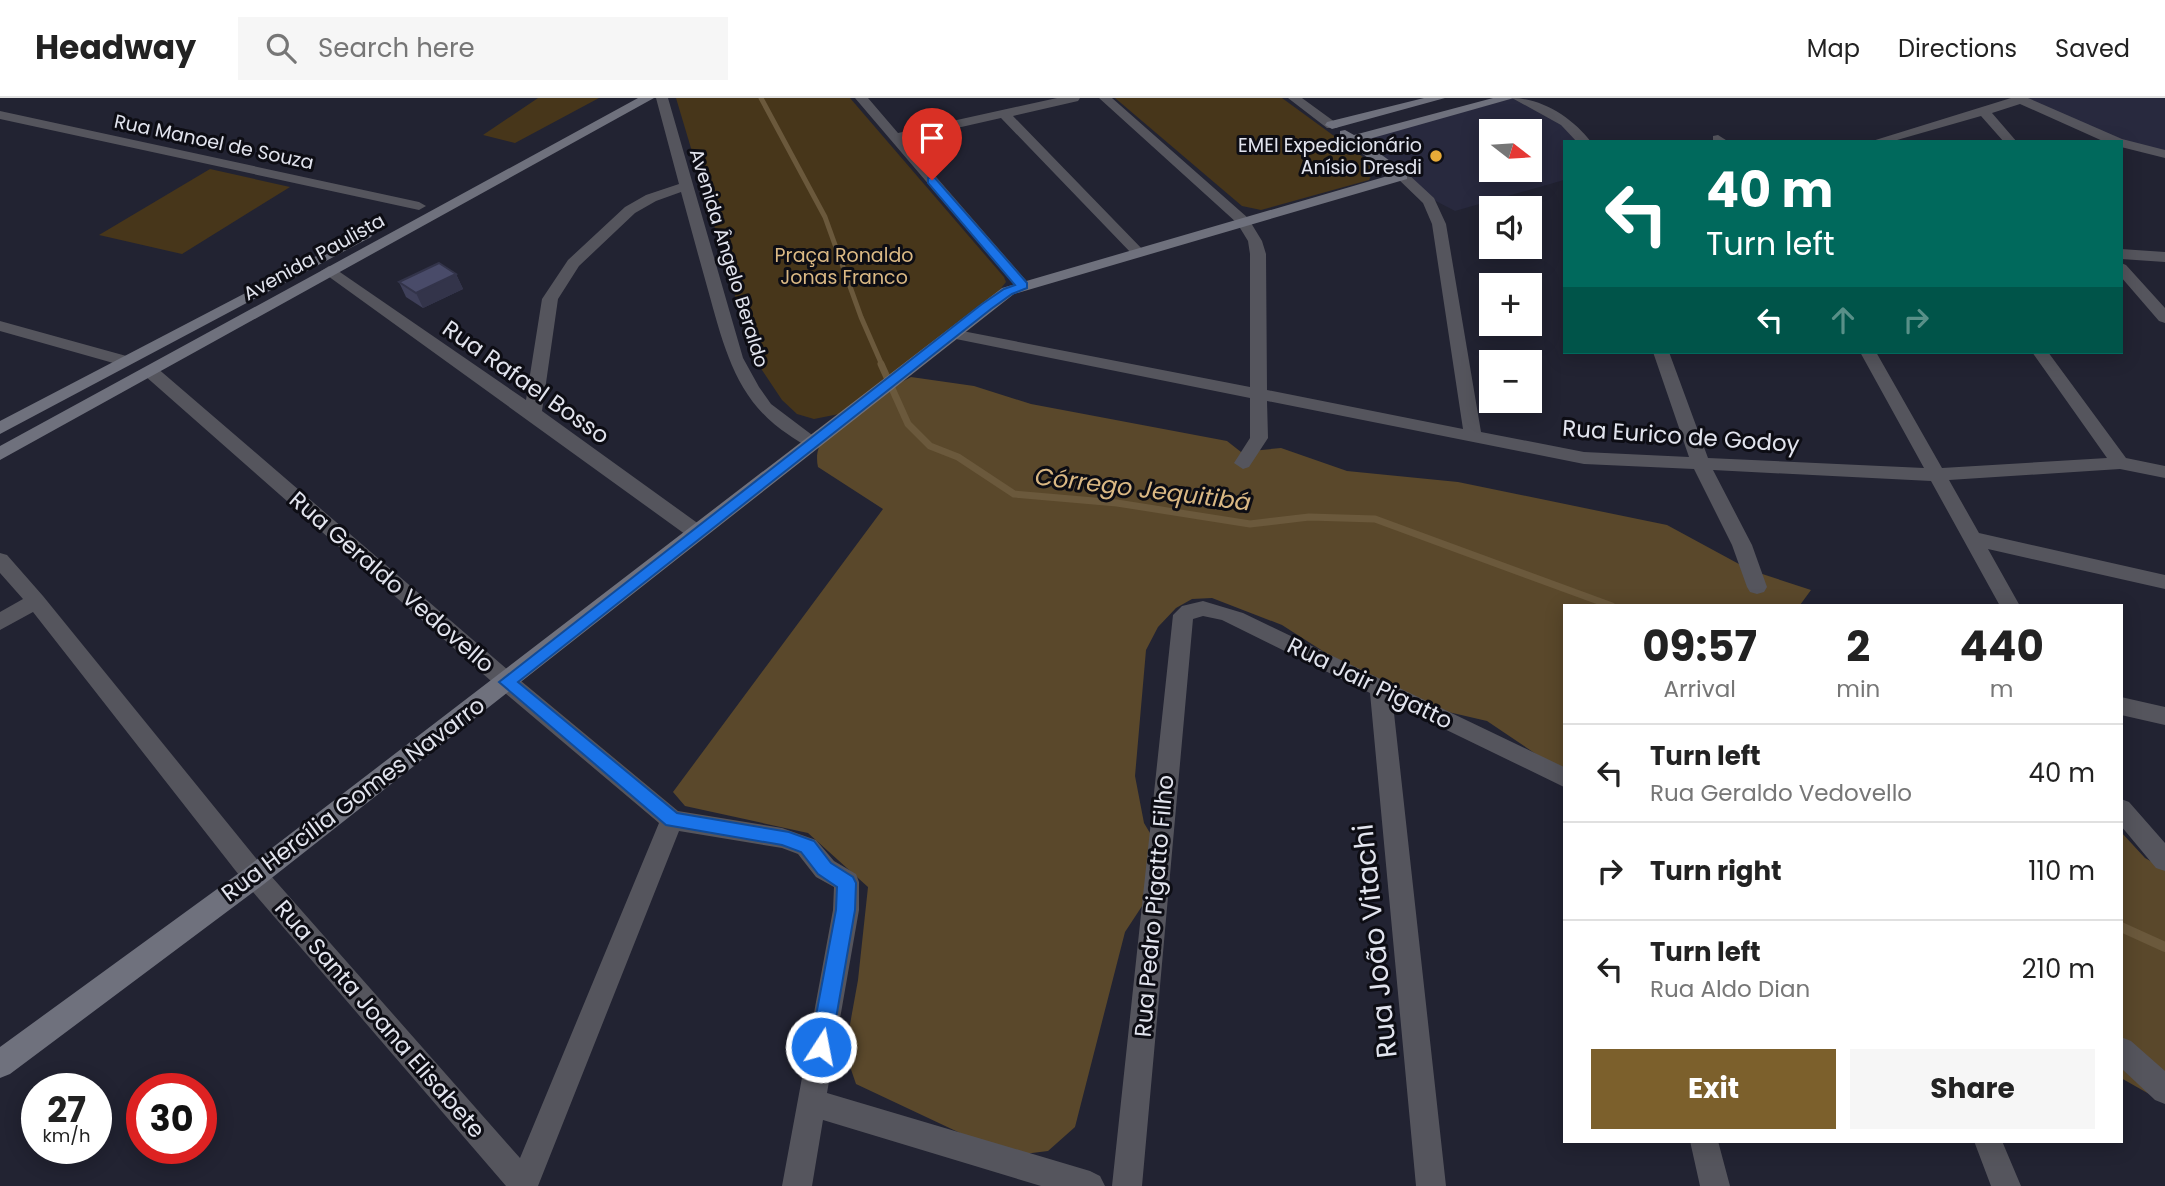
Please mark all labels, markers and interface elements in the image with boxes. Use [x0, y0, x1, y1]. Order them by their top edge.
search box [238, 17, 728, 80]
text: Headway [35, 24, 196, 71]
icon: search [262, 29, 300, 67]
text: Search here [318, 30, 475, 66]
text: Map [1807, 32, 1860, 65]
text: Directions [1898, 32, 2017, 65]
text: Saved [2055, 32, 2130, 65]
street label: Rua Manoel de Souza [112, 108, 316, 176]
pin [902, 108, 962, 180]
icon: arrive [913, 119, 951, 157]
north arrow [1479, 119, 1542, 182]
map controls [1479, 119, 1542, 413]
place label: EMEI Expedicionário Anísio Dresdi [1238, 132, 1422, 181]
street label: Avenida Ângelo Beraldo [683, 145, 775, 371]
marker: EMEI Expedicionário Anísio Dresdi [1428, 148, 1444, 164]
text: 40 m [1706, 156, 1833, 224]
icon: left [1591, 168, 1682, 259]
button: sound [1479, 196, 1542, 259]
street label: Avenida Paulista [238, 207, 390, 307]
text: Turn left [1706, 221, 1835, 266]
park label: Praça Ronaldo Jonas Franco [775, 242, 913, 291]
button: + [1479, 273, 1542, 336]
icon: left [1751, 301, 1789, 339]
icon: ahead [1824, 301, 1862, 339]
icon: right [1897, 301, 1935, 339]
street label: Rua Rafael Bosso [436, 312, 616, 452]
button: − [1479, 350, 1542, 413]
street label: Rua Eurico de Godoy [1561, 412, 1801, 460]
water label: Córrego Jequitibá [1033, 459, 1253, 519]
street label: Rua Geraldo Vedovello [283, 484, 501, 680]
text: 09:57 [1642, 617, 1757, 676]
text: 2 [1846, 617, 1870, 676]
text: 440 [1960, 617, 2044, 676]
street label: Rua Jair Pigatto [1282, 629, 1458, 737]
text: Arrival [1663, 673, 1736, 705]
text: min [1836, 673, 1880, 705]
text: m [1990, 673, 2014, 705]
street label: Rua Hercília Gomes Navarro [215, 689, 491, 909]
text: Turn left [1650, 738, 1761, 774]
icon: left [1591, 754, 1629, 792]
text: 40 m [2029, 755, 2095, 791]
street label: Rua Pedro Pigatto Filho [1127, 774, 1181, 1038]
text: Rua Geraldo Vedovello [1650, 777, 1912, 809]
street label: Rua João Vitachi [1343, 822, 1407, 1060]
icon: right [1591, 852, 1629, 890]
text: Turn right [1650, 853, 1782, 889]
text: 110 m [2028, 853, 2095, 889]
street label: Rua Santa Joana Elisabete [267, 893, 493, 1145]
text: Turn left [1650, 934, 1761, 970]
icon: left [1591, 950, 1629, 988]
text: 210 m [2022, 951, 2095, 987]
text: Rua Aldo Dian [1650, 973, 1810, 1005]
position arrow [784, 1010, 858, 1084]
button: Exit [1591, 1049, 1836, 1129]
button: Share [1850, 1049, 2095, 1129]
speed limit sign: 30 [126, 1073, 217, 1164]
text: 27 [47, 1085, 86, 1134]
text: km/h [43, 1123, 90, 1148]

